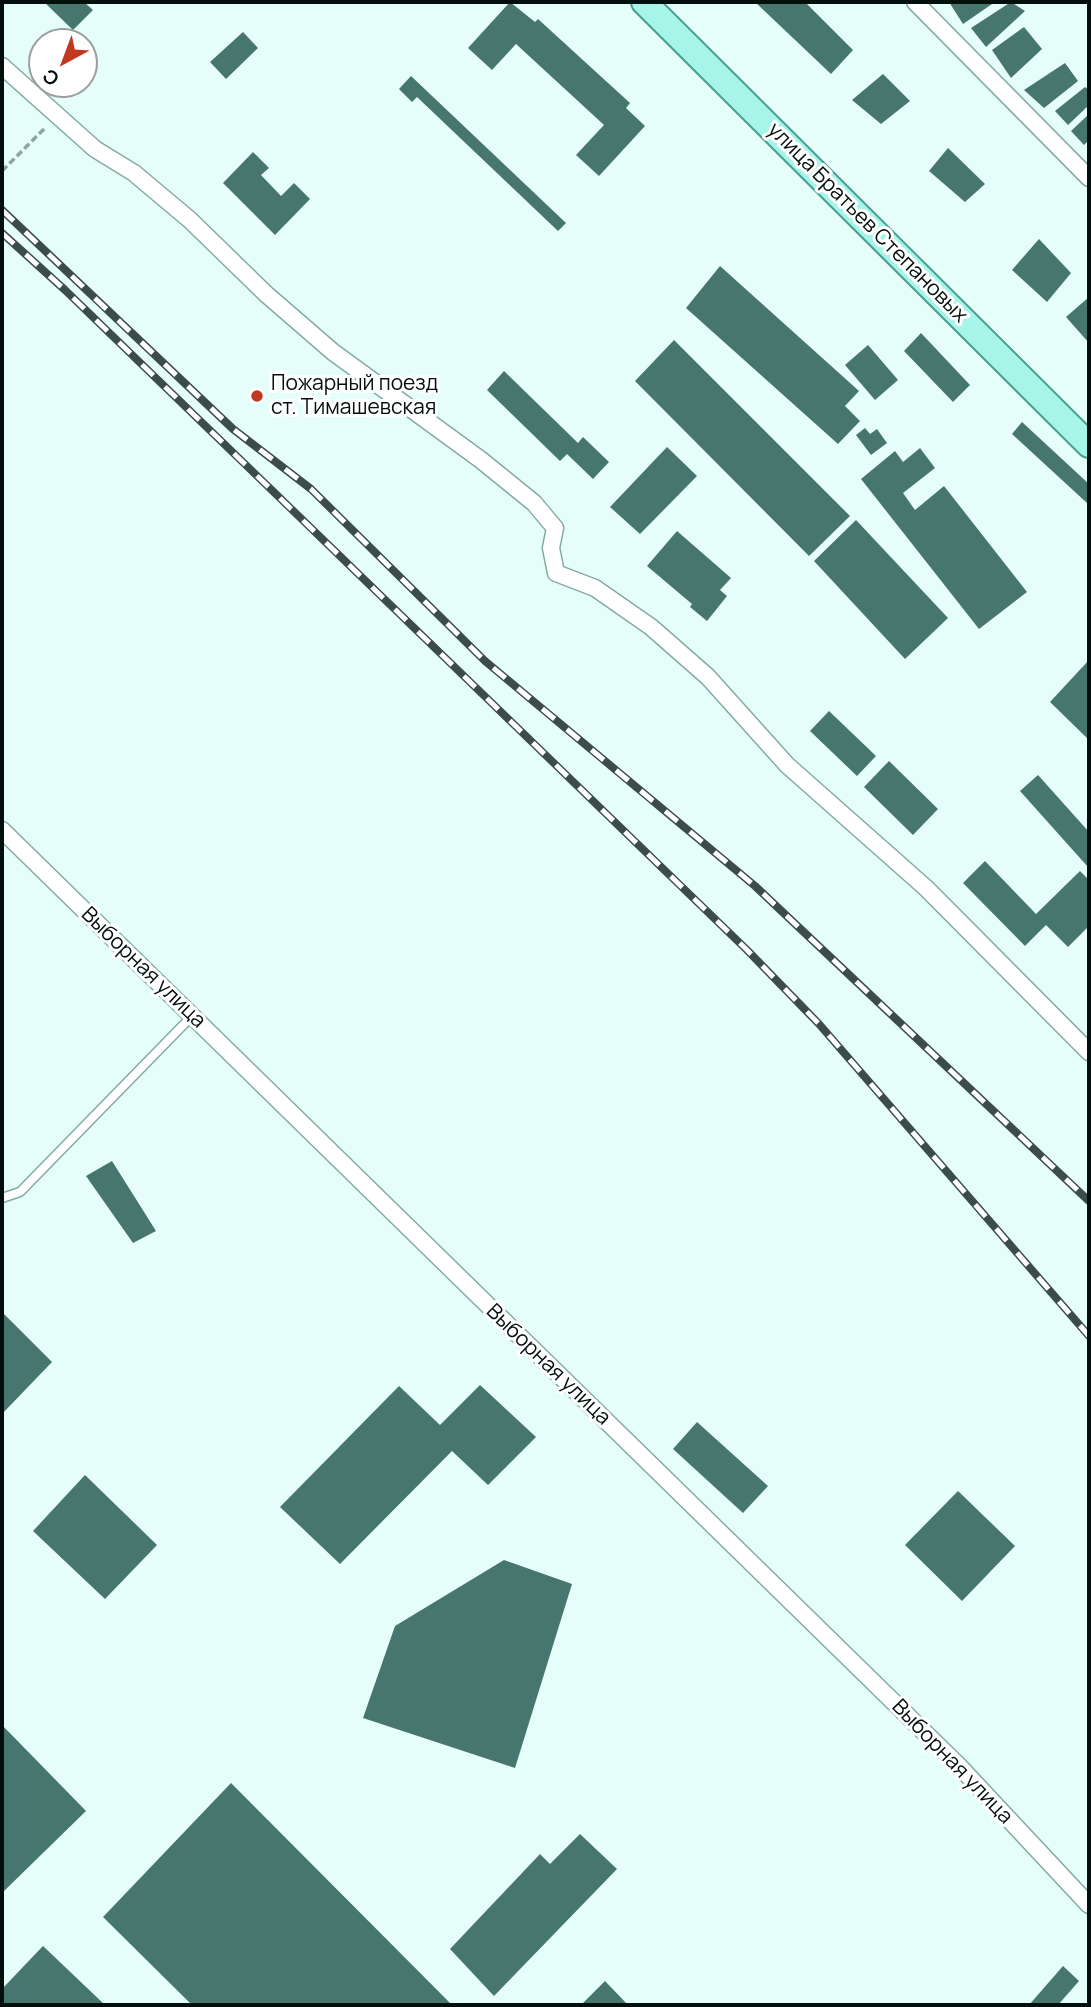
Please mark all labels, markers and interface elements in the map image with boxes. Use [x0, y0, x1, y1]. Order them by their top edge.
north arrow [28, 28, 98, 98]
text: С [37, 63, 64, 92]
street label: улица Братьев Степановых [762, 118, 972, 328]
place label: Пожарный поезд ст. Тимашевская [271, 371, 438, 421]
marker: Пожарный поезд ст. Тимашевская [249, 388, 265, 404]
street label: Выборная улица [76, 902, 210, 1034]
street label: Выборная улица [481, 1299, 615, 1431]
street label: Выборная улица [886, 1695, 1018, 1829]

